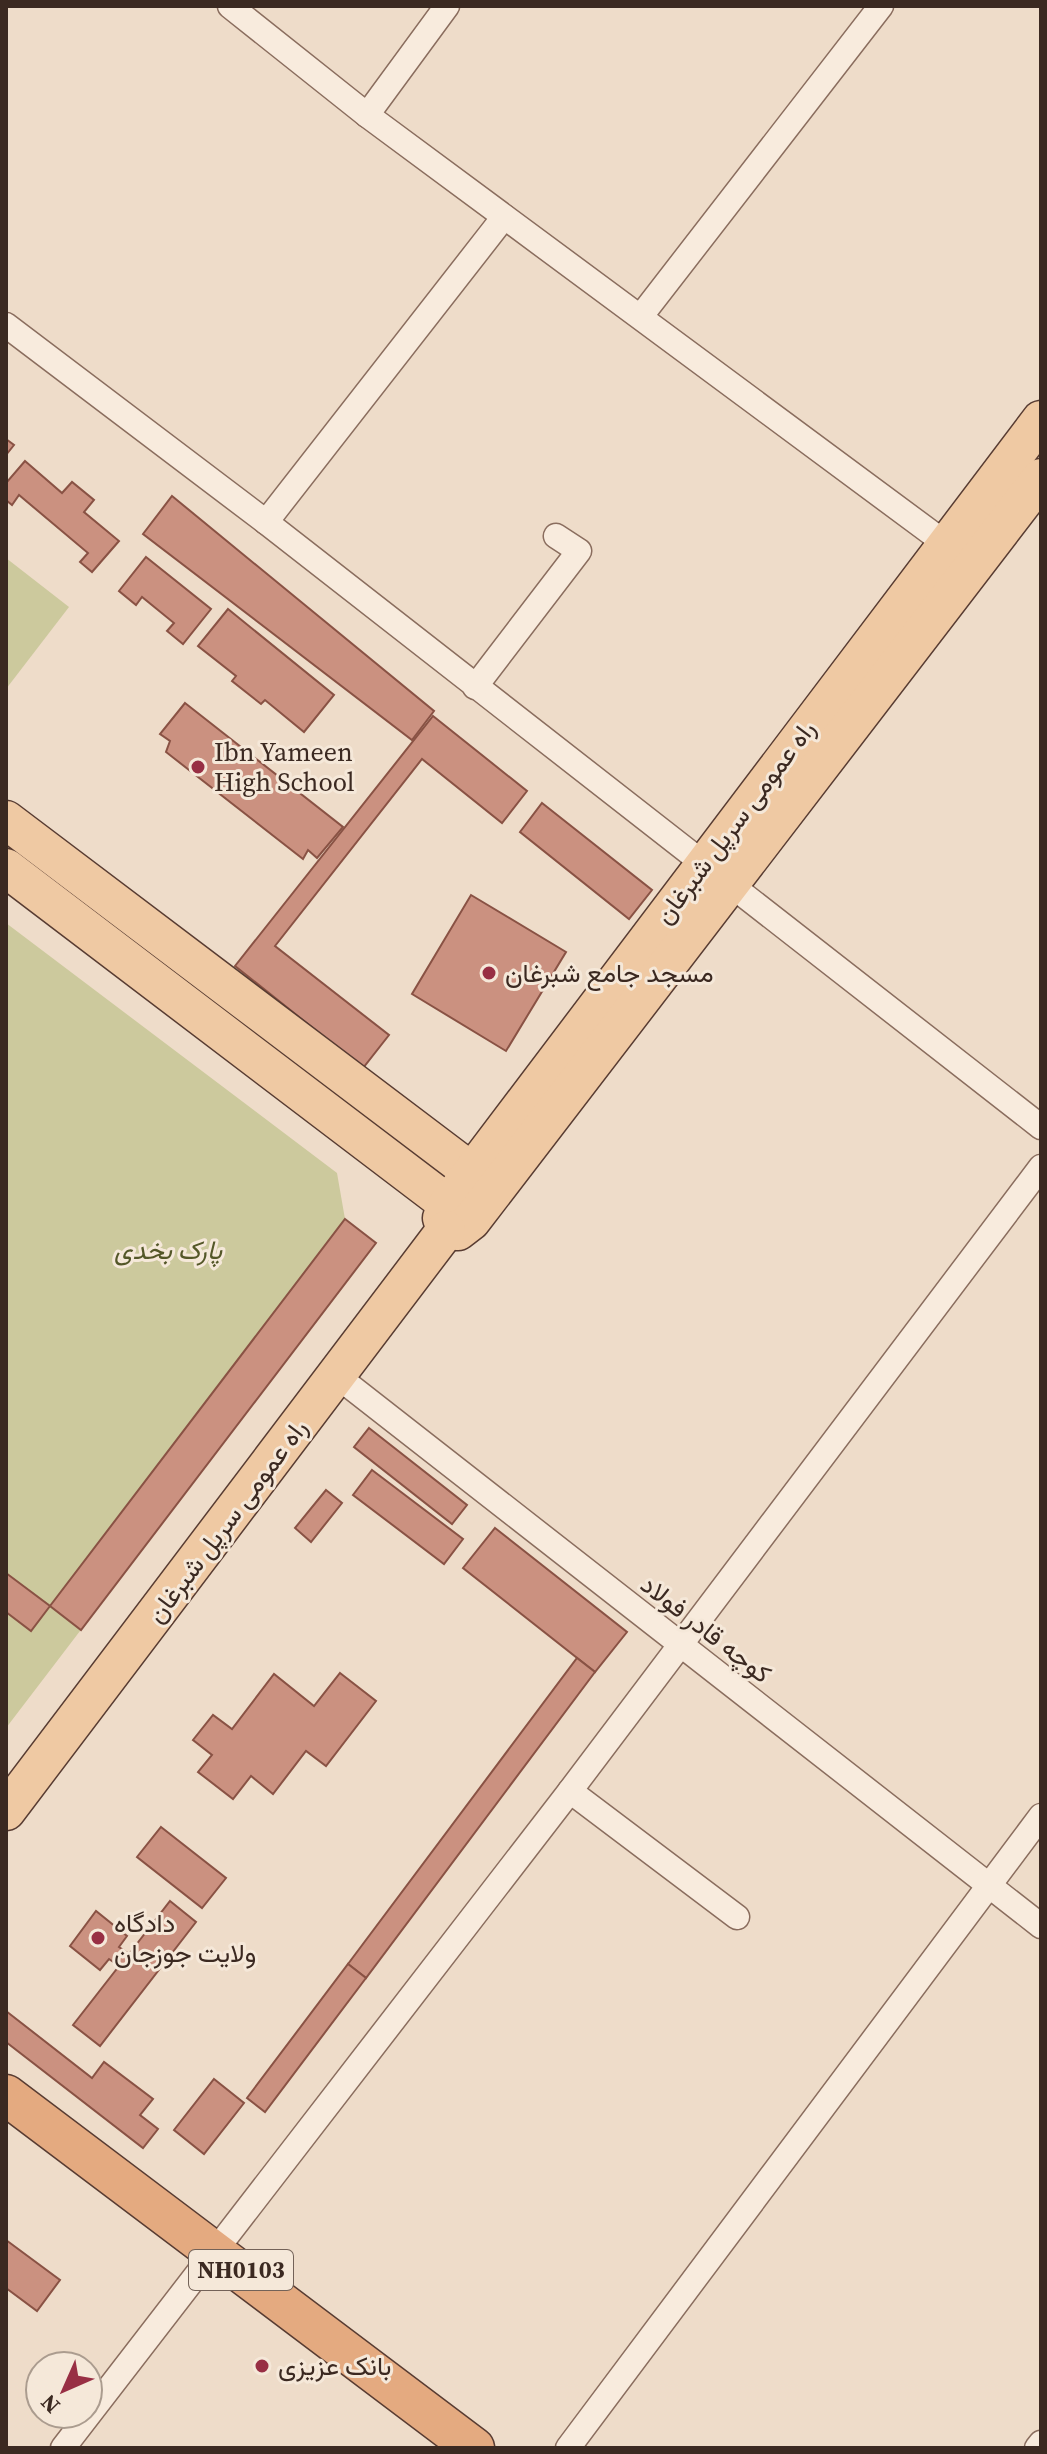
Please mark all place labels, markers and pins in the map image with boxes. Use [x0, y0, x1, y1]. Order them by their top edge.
place label: Ibn Yameen High School [214, 734, 355, 800]
marker: Ibn Yameen High School [189, 758, 207, 776]
place label: مسجد جامع شبرغان [505, 955, 714, 991]
marker: مسجد جامع شبرغان [480, 964, 498, 982]
place label: دادگاه ولایت جوزجان [114, 1905, 256, 1971]
marker: دادگاه ولایت جوزجان [89, 1929, 107, 1947]
place label: بانک عزیزی [278, 2348, 391, 2384]
marker: بانک عزیزی [253, 2357, 271, 2375]

